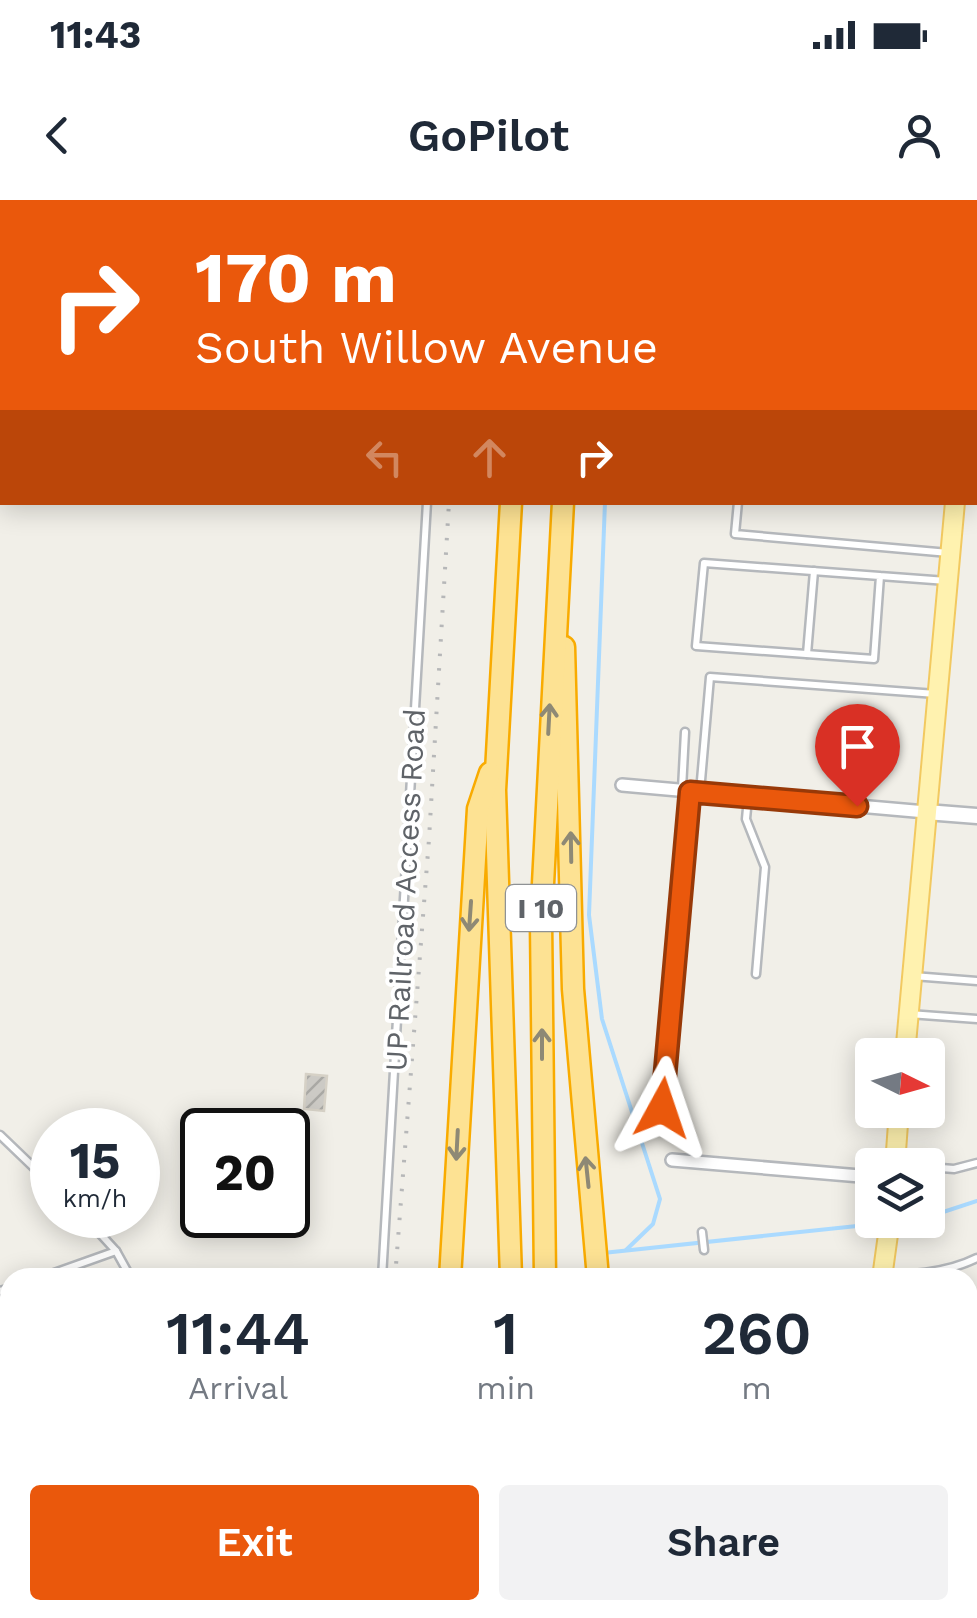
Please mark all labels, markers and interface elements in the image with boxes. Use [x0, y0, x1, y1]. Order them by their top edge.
text: 11:43 [50, 13, 141, 57]
icon: back [30, 108, 85, 163]
icon: person [892, 108, 947, 163]
text: GoPilot [408, 109, 569, 162]
text: 170 m [195, 237, 397, 319]
icon: right [30, 240, 160, 370]
text: South Willow Avenue [195, 321, 658, 374]
icon: left [357, 430, 412, 485]
icon: ahead [462, 430, 517, 485]
icon: right [567, 430, 622, 485]
one-way arrow [540, 704, 559, 736]
pin [815, 704, 900, 807]
street label: UP Railroad Access Road [378, 708, 432, 1072]
icon: arrive [830, 719, 885, 774]
one-way arrow [561, 832, 580, 864]
road number: I 10 [506, 885, 576, 931]
one-way arrow [460, 900, 479, 932]
one-way arrow [532, 1029, 551, 1061]
north arrow [855, 1038, 945, 1128]
map controls [855, 1038, 945, 1238]
position arrow [610, 1056, 714, 1160]
speed limit sign: 20 [180, 1108, 310, 1238]
one-way arrow [447, 1128, 466, 1160]
text: 15 [70, 1131, 120, 1190]
button: layers [855, 1148, 945, 1238]
one-way arrow [577, 1156, 596, 1188]
text: km/h [63, 1184, 127, 1213]
text: 11:44 [166, 1298, 310, 1369]
text: 1 [493, 1298, 518, 1369]
text: 260 [701, 1298, 812, 1369]
text: Arrival [188, 1369, 288, 1407]
text: min [476, 1369, 535, 1407]
text: m [741, 1369, 772, 1407]
button: Exit [30, 1485, 479, 1600]
button: Share [499, 1485, 948, 1600]

